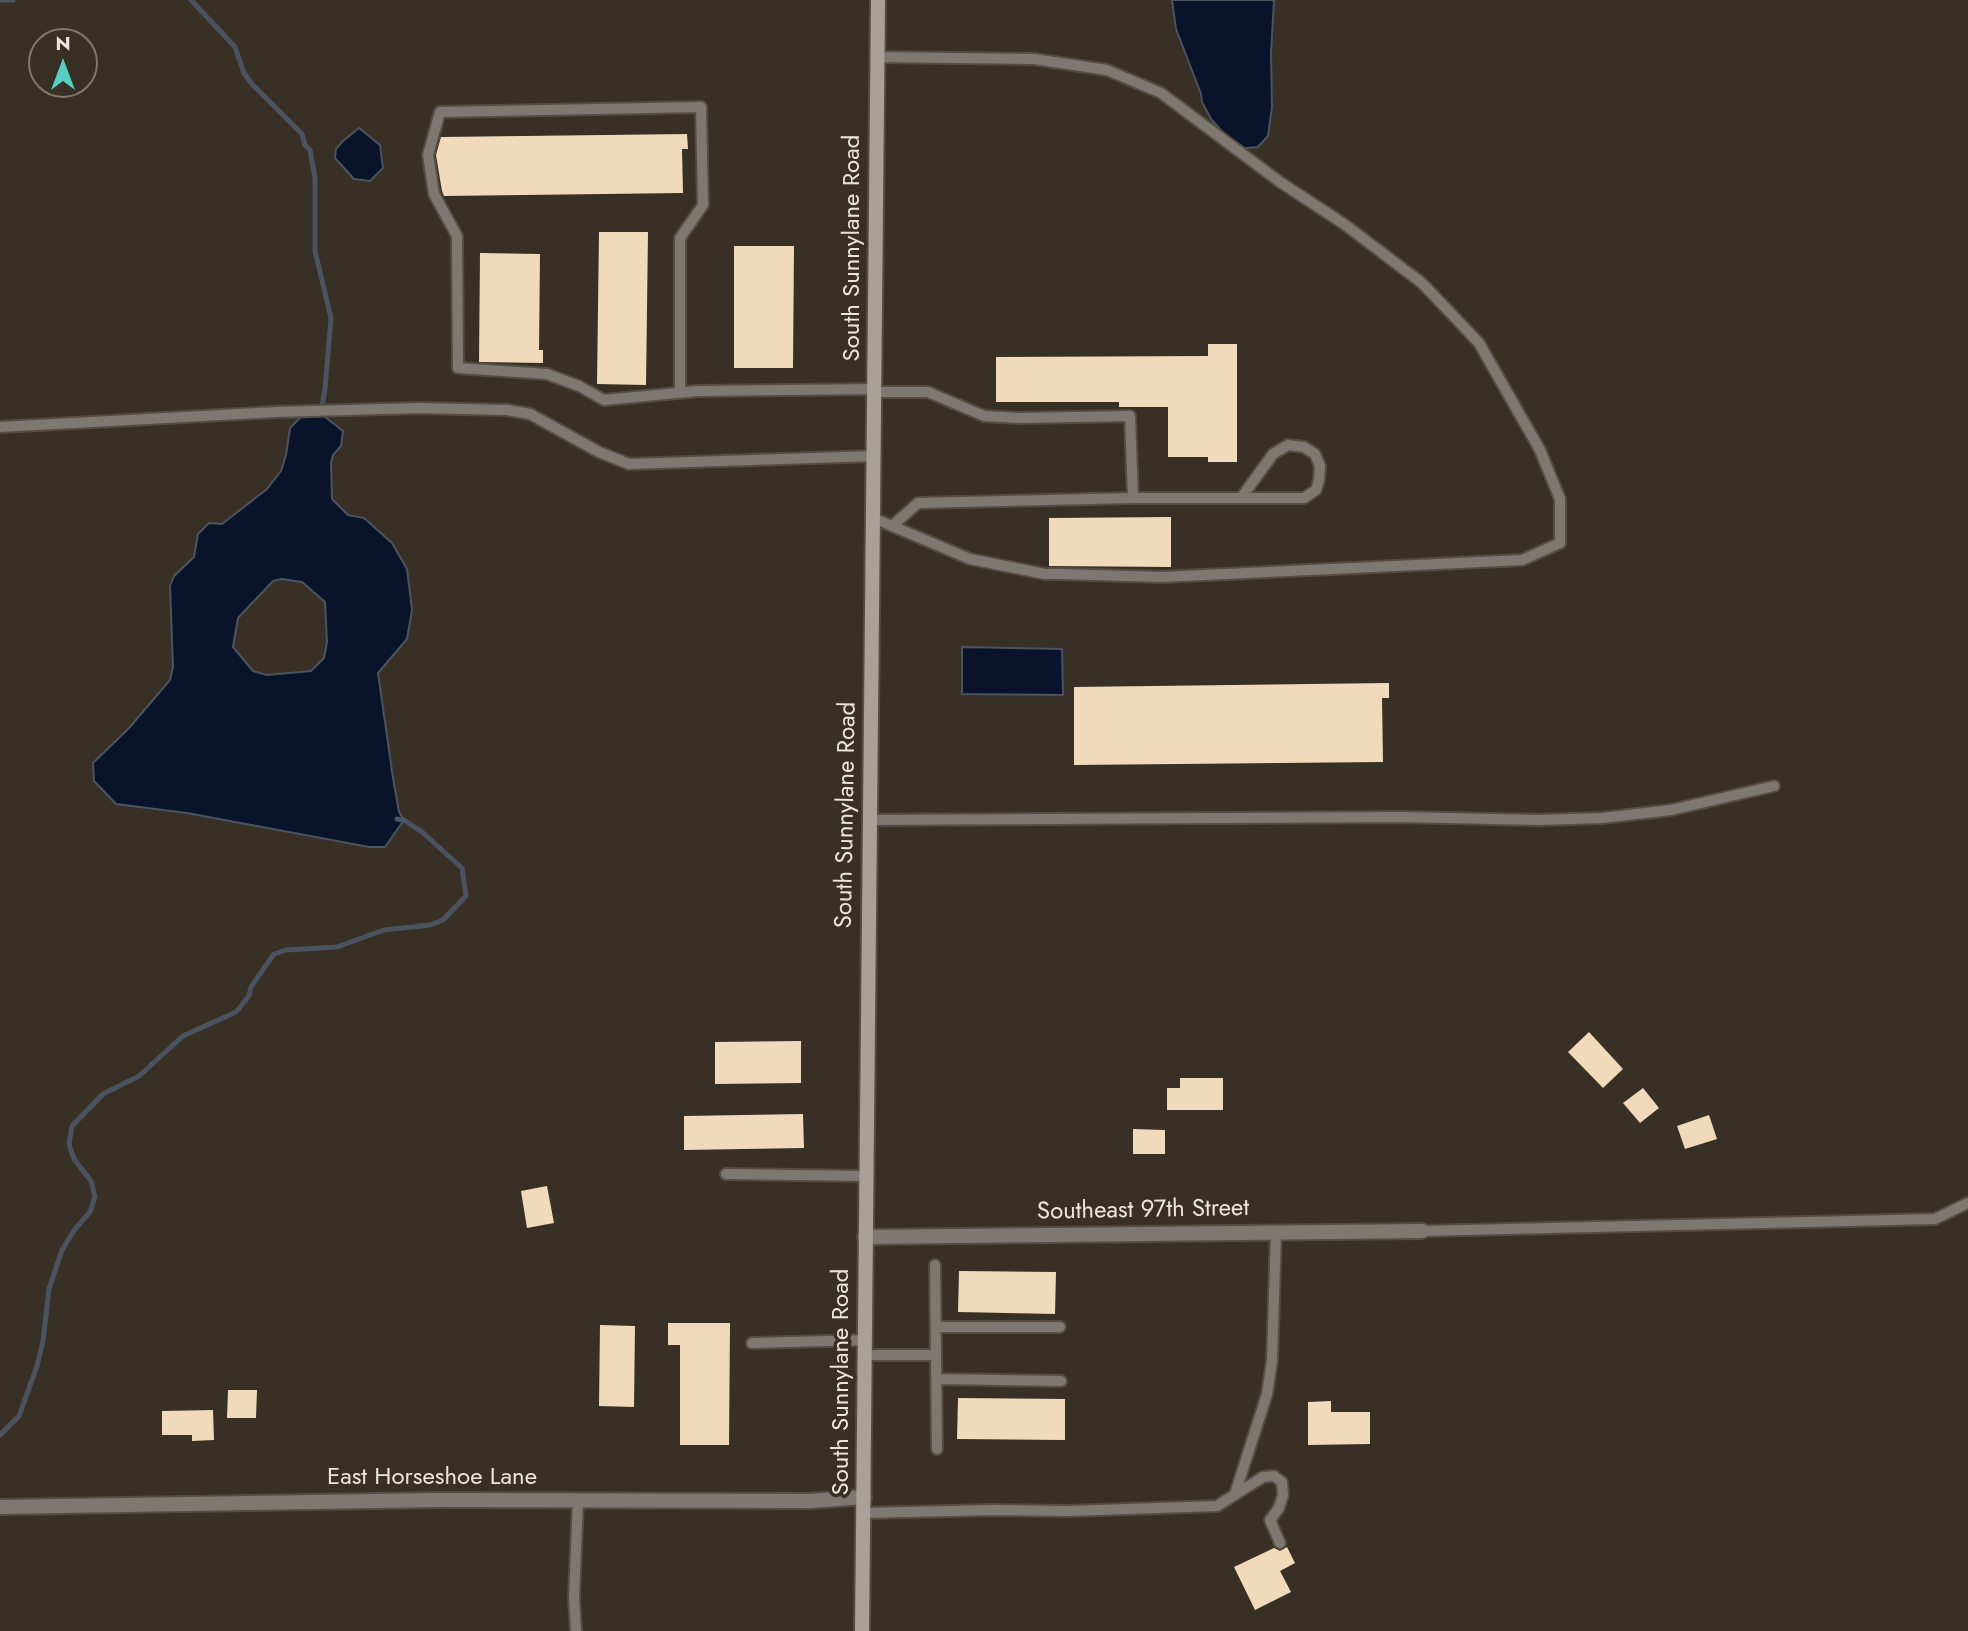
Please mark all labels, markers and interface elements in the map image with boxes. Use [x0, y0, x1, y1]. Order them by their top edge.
north arrow [28, 28, 98, 98]
text: N [55, 30, 71, 57]
street label: South Sunnylane Road [839, 135, 867, 361]
street label: South Sunnylane Road [831, 701, 863, 929]
street label: Southeast 97th Street [1037, 1195, 1249, 1227]
street label: South Sunnylane Road [828, 1269, 856, 1495]
street label: East Horseshoe Lane [327, 1464, 537, 1492]

